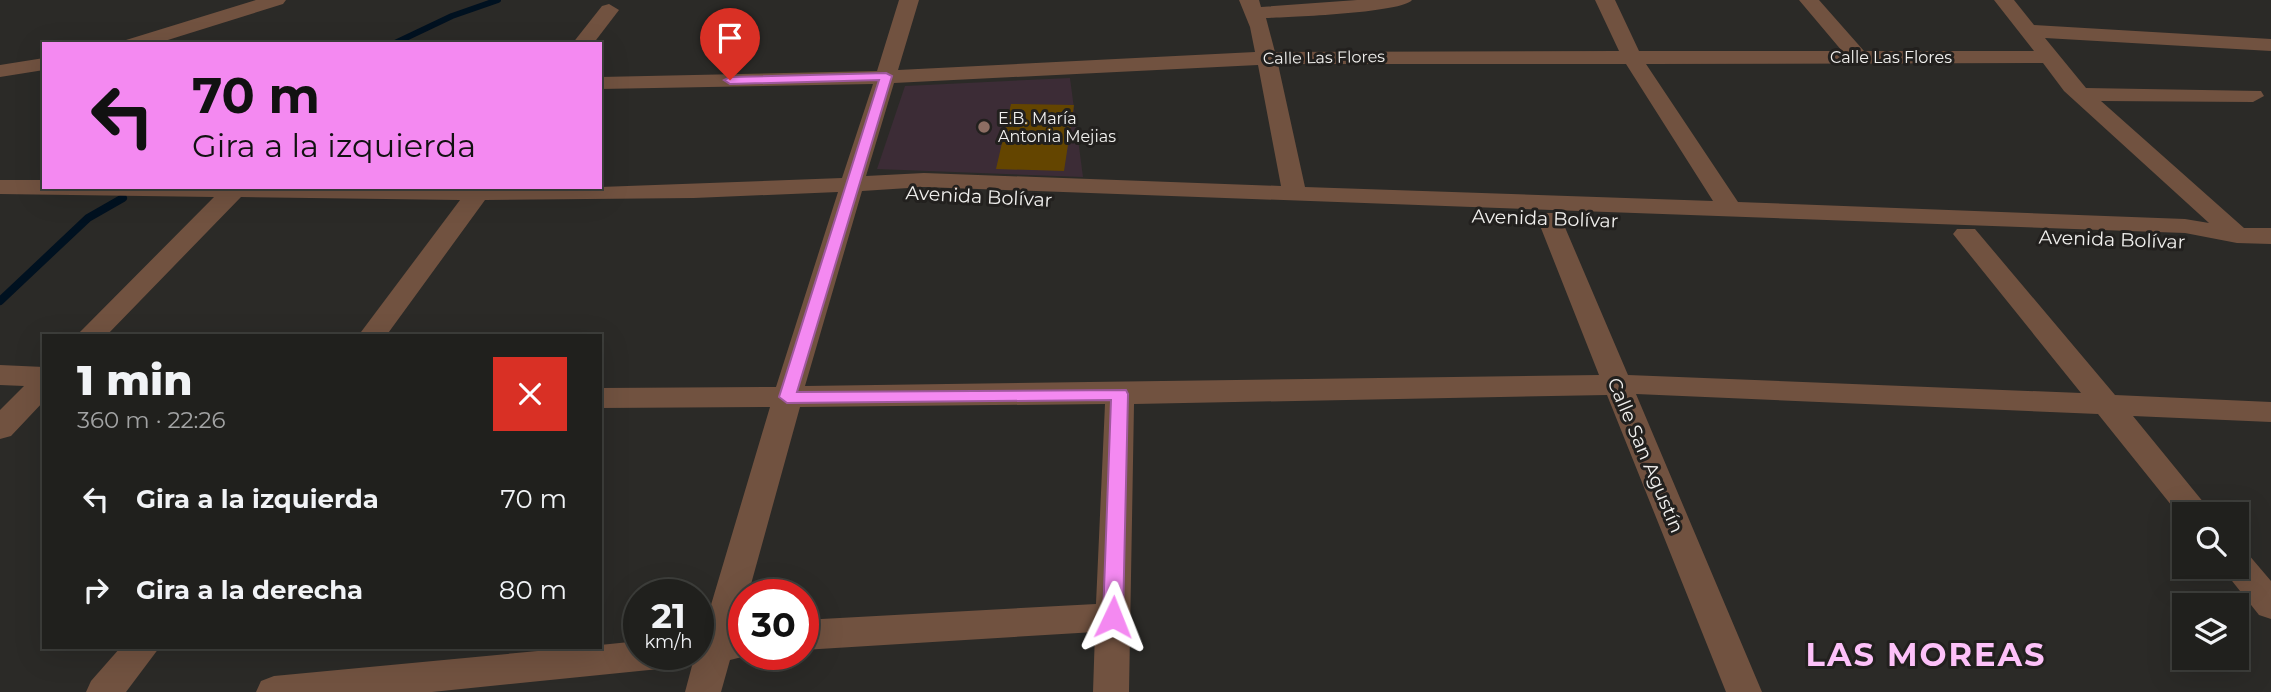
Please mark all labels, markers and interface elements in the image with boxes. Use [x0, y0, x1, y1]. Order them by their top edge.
pin [700, 8, 760, 80]
icon: arrive [711, 19, 749, 57]
street label: Calle Las Flores [1263, 47, 1385, 68]
street label: Calle Las Flores [1830, 48, 1952, 67]
text: 70 m [192, 66, 320, 125]
icon: left [77, 70, 168, 161]
place label: E.B. María Antonia Mejias [998, 109, 1116, 146]
marker: E.B. María Antonia Mejias [976, 119, 992, 135]
text: Gira a la izquierda [192, 126, 476, 165]
street label: Avenida Bolívar [905, 181, 1053, 212]
street label: Avenida Bolívar [1471, 204, 1619, 233]
street label: Avenida Bolívar [2038, 225, 2186, 254]
text: 1 min [77, 354, 193, 406]
button: close [493, 357, 567, 431]
street label: Calle San Agustín [1602, 374, 1689, 536]
text: 360 m · 22:26 [77, 406, 226, 434]
icon: left [77, 480, 115, 518]
text: Gira a la izquierda [136, 483, 379, 515]
text: 70 m [501, 483, 567, 515]
map controls [2172, 502, 2249, 670]
button: search [2172, 502, 2249, 579]
icon: right [77, 571, 115, 609]
text: Gira a la derecha [136, 574, 363, 606]
text: 80 m [499, 574, 567, 606]
speed limit sign: 30 [728, 579, 819, 670]
position arrow [1076, 580, 1150, 654]
button: layers [2172, 593, 2249, 670]
text: 21 [651, 594, 686, 637]
text: km/h [644, 631, 693, 653]
district label: LAS MOREAS [1806, 635, 2046, 674]

